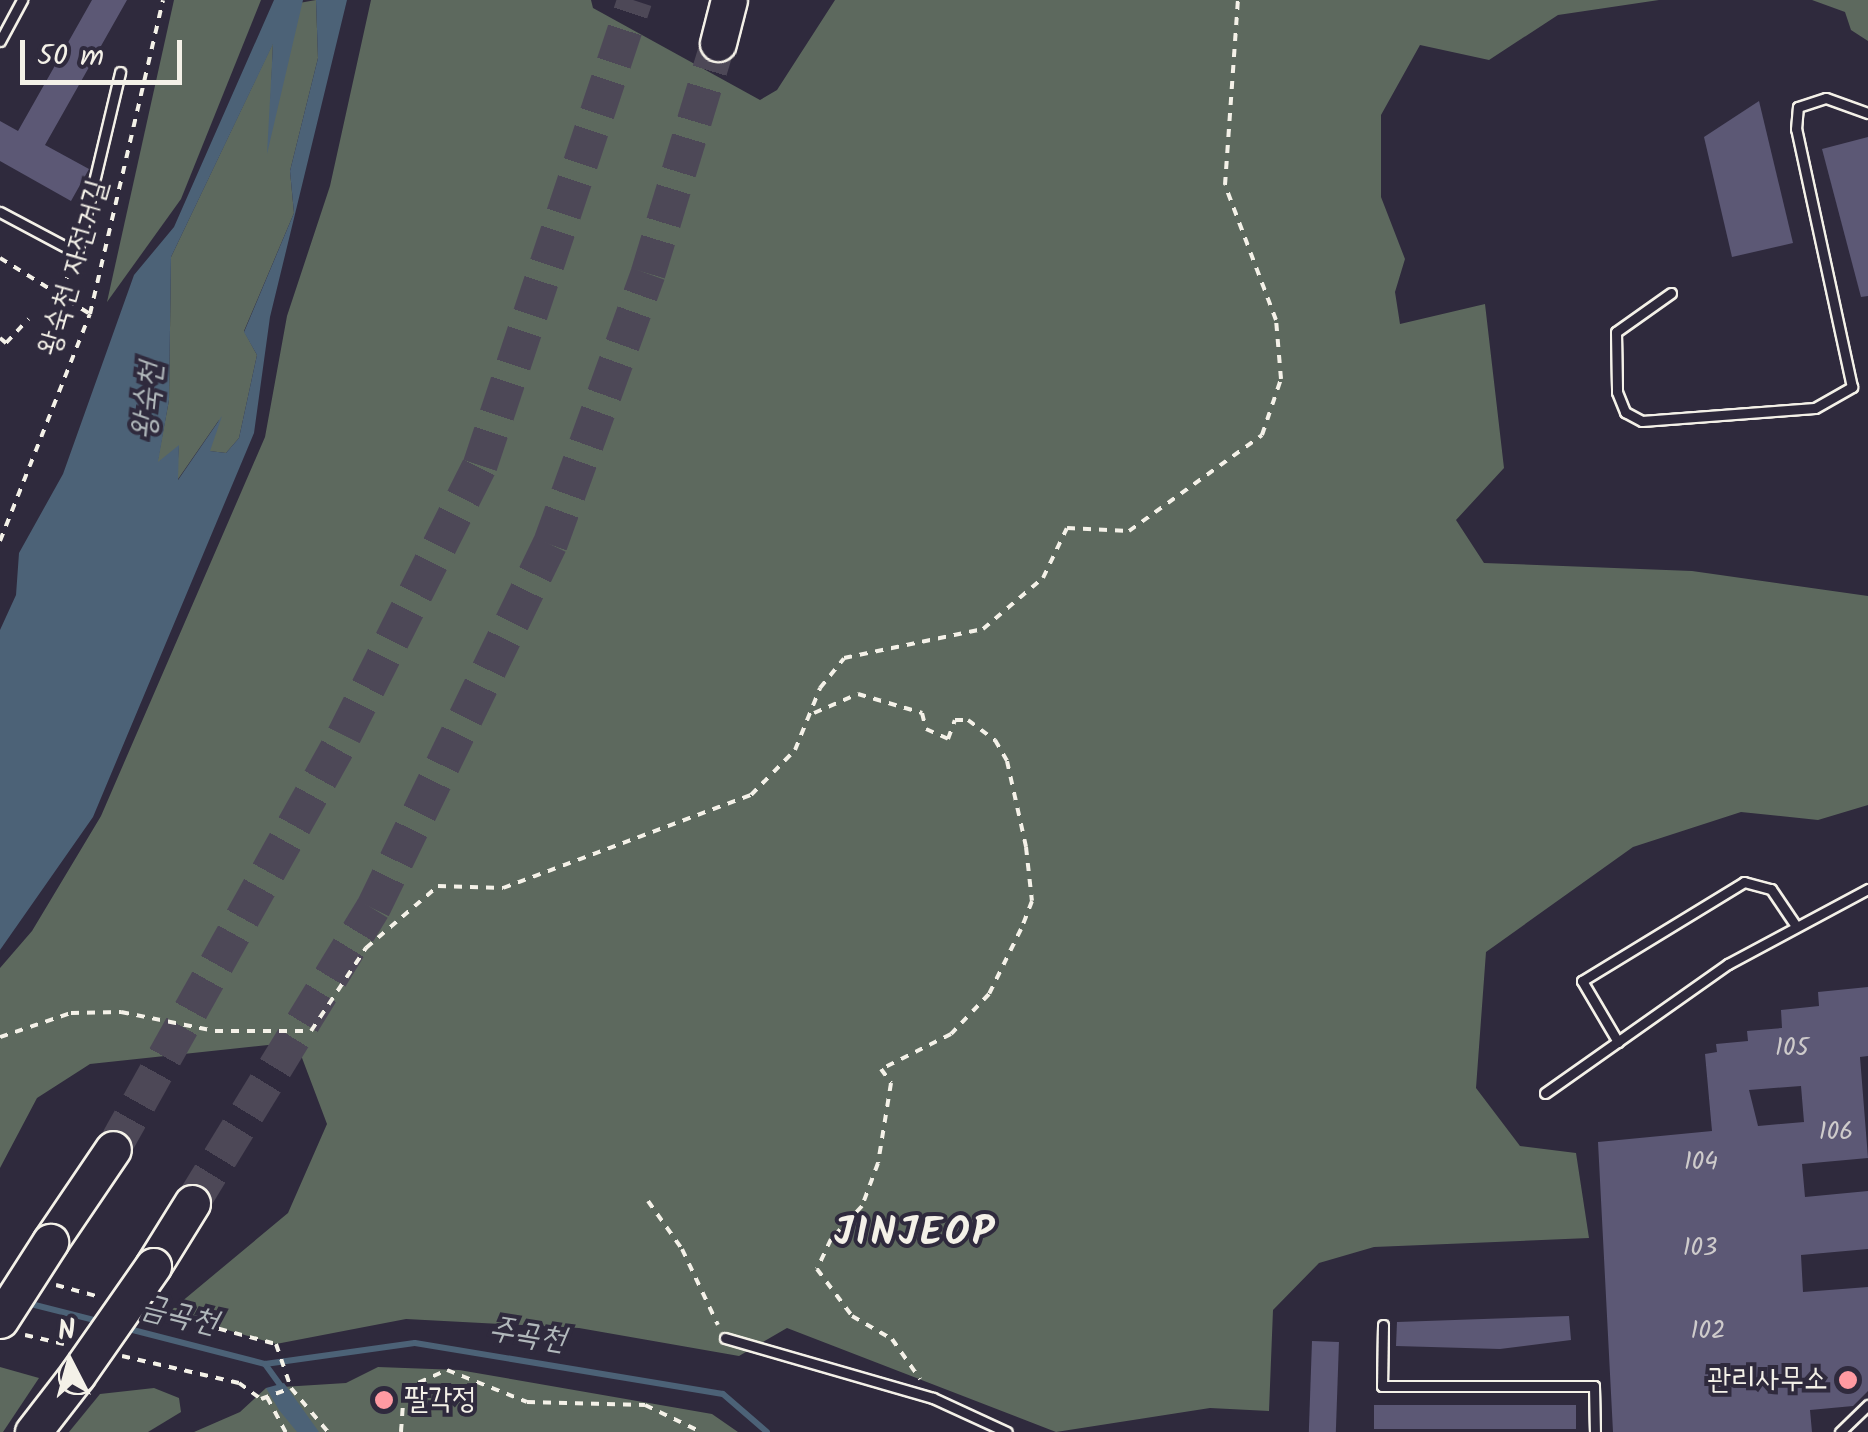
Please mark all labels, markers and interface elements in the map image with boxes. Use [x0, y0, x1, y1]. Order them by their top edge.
scale bar [25, 20, 188, 82]
text: 50 m [37, 33, 104, 81]
street label: 왕숙천 자전거길 [32, 176, 116, 360]
water label: 왕숙천 [126, 361, 172, 441]
house number: 105 [1775, 1033, 1809, 1063]
house number: 106 [1819, 1117, 1853, 1147]
house number: 104 [1684, 1147, 1718, 1177]
district label: JINJEOP [834, 1210, 996, 1258]
house number: 103 [1683, 1233, 1717, 1263]
water label: 금곡천 [137, 1288, 221, 1344]
text: N [56, 1308, 78, 1355]
water label: 주곡천 [486, 1311, 568, 1361]
north arrow [20, 1312, 120, 1412]
house number: 102 [1691, 1316, 1725, 1346]
place label: 관리사무소 [1707, 1362, 1828, 1398]
marker: 관리사무소 [1837, 1369, 1859, 1391]
place label: 팔각정 [404, 1382, 476, 1418]
marker: 팔각정 [373, 1389, 395, 1411]

